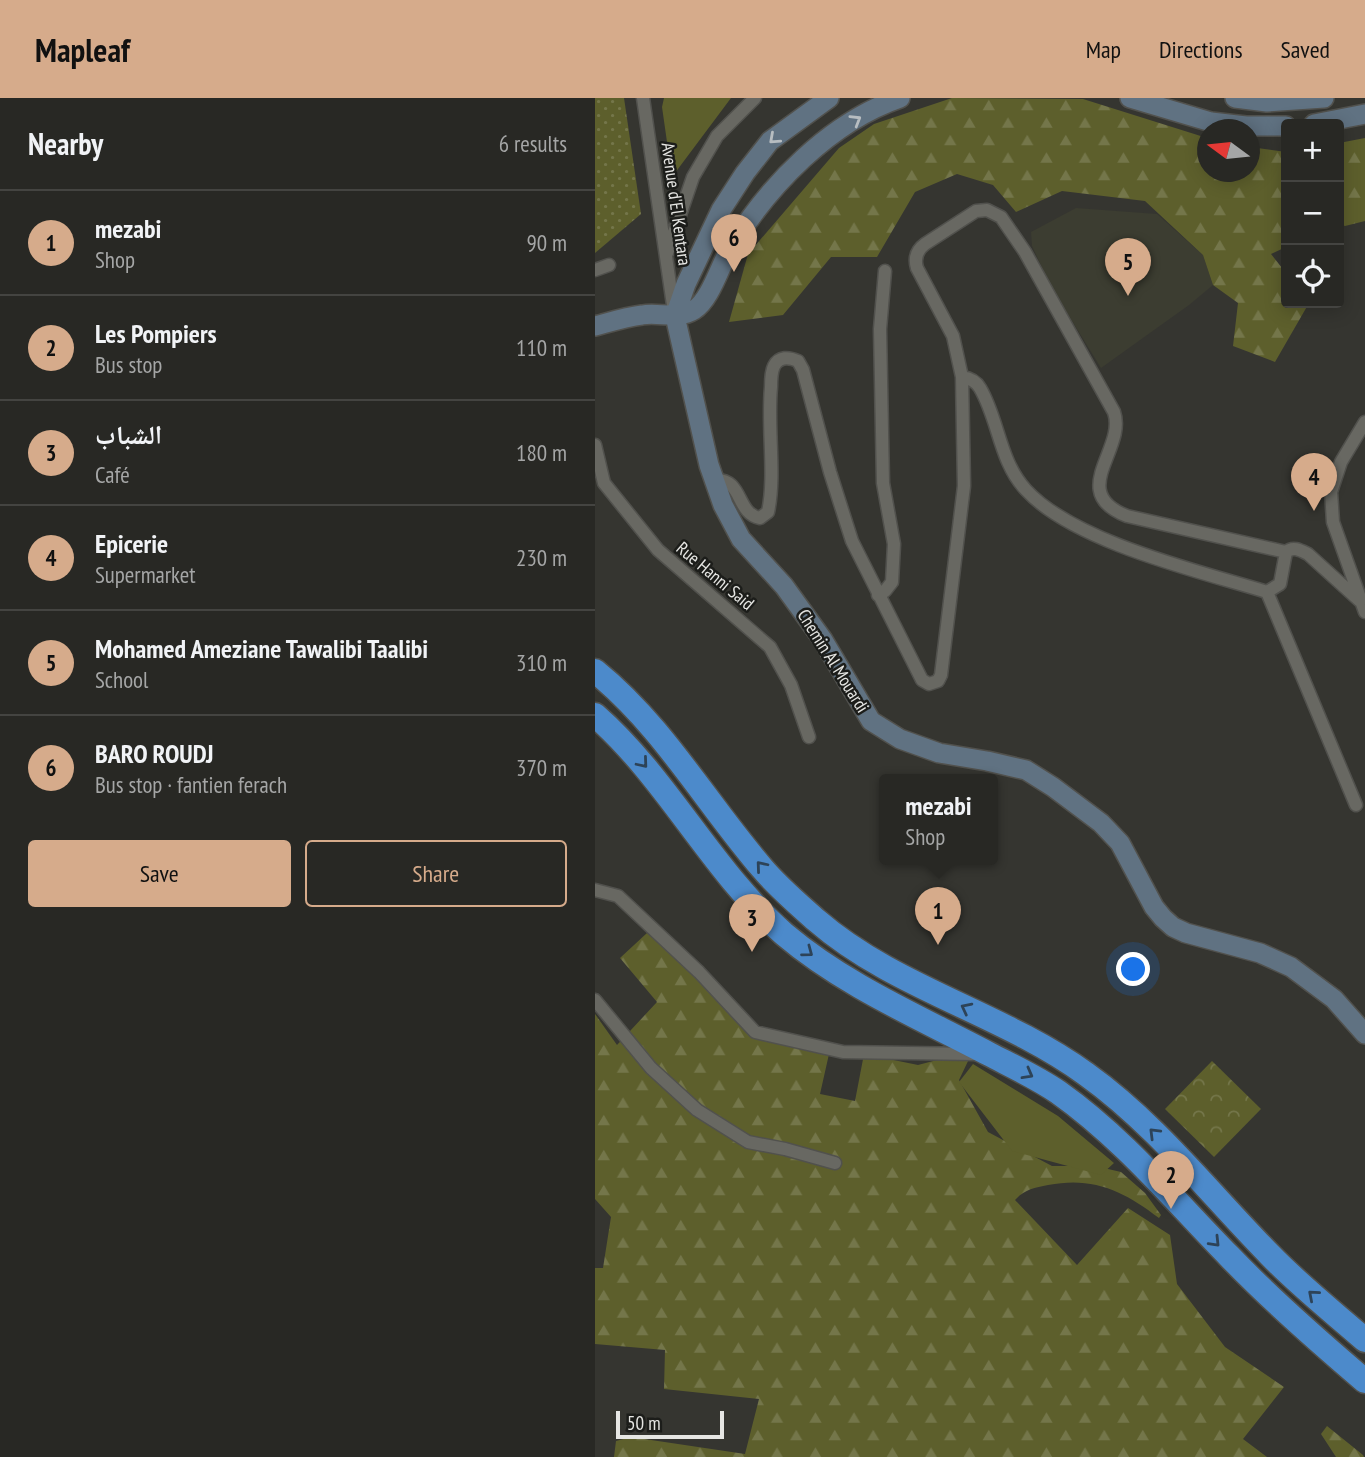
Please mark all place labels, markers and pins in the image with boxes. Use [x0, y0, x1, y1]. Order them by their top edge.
pin: 6 [711, 214, 757, 272]
pin: 5 [1105, 238, 1151, 296]
pin: 4 [1291, 453, 1337, 511]
pin: 1 [915, 887, 961, 945]
pin: 3 [729, 894, 775, 952]
pin: 2 [1148, 1151, 1194, 1209]

